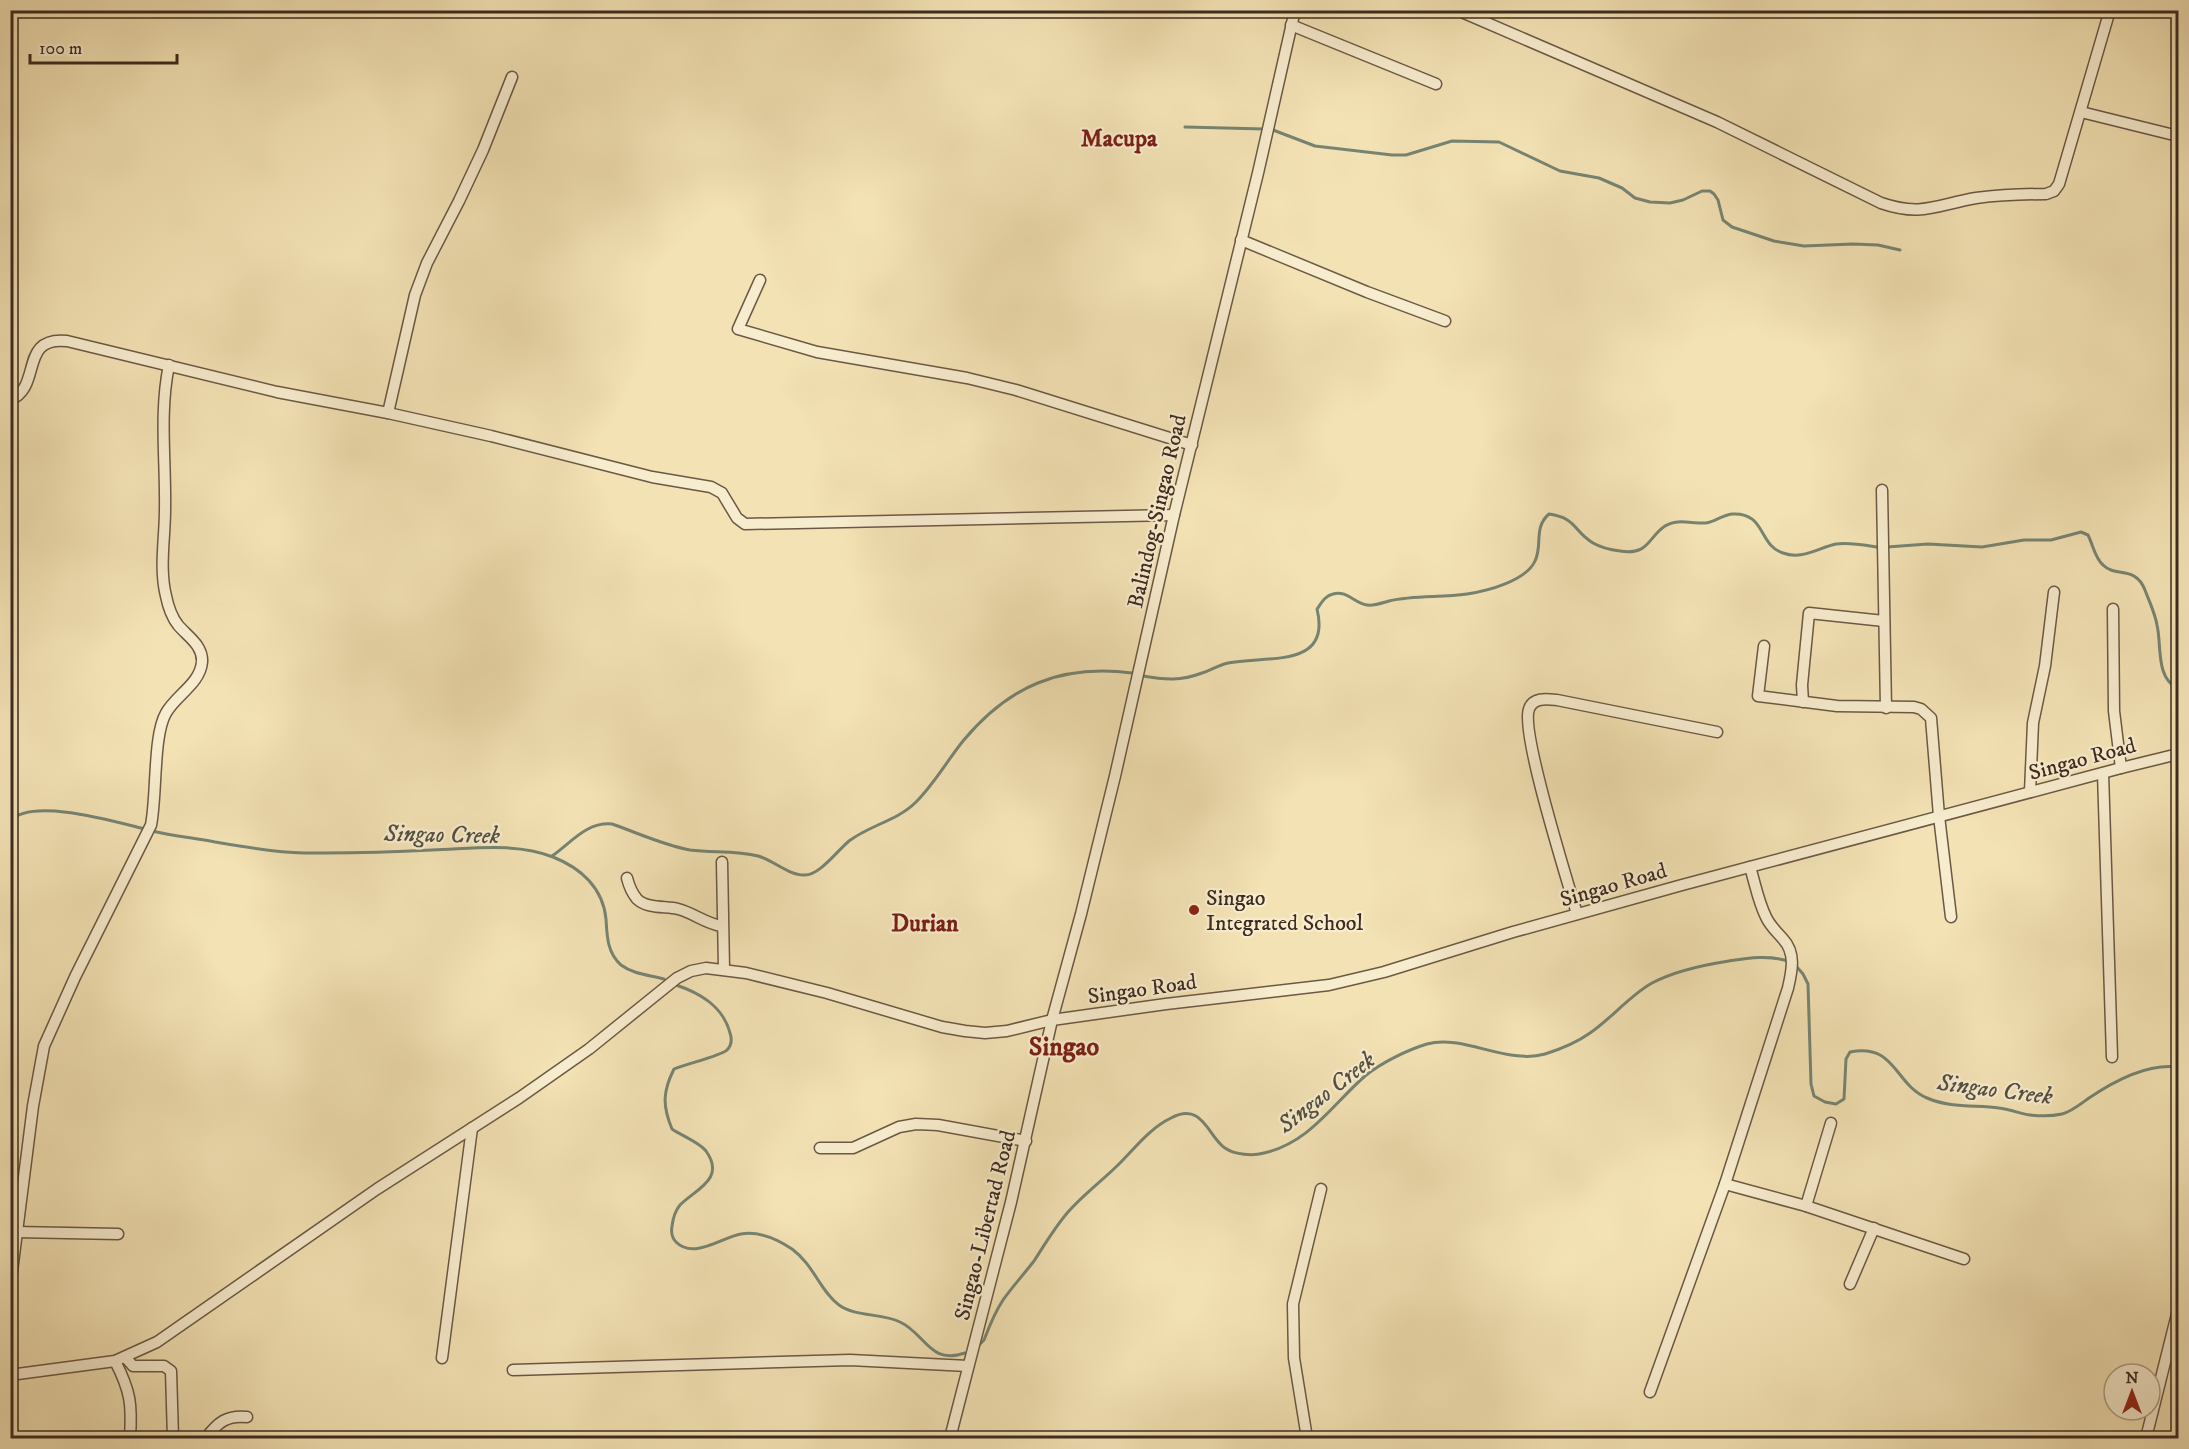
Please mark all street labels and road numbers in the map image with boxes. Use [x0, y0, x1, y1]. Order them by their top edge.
street label: Balindog-Singao Road [1122, 412, 1193, 611]
street label: Singao Road [2026, 732, 2139, 787]
street label: Singao Road [1557, 857, 1670, 914]
street label: Singao Road [1086, 968, 1198, 1010]
street label: Singao-Libertad Road [949, 1127, 1022, 1323]

